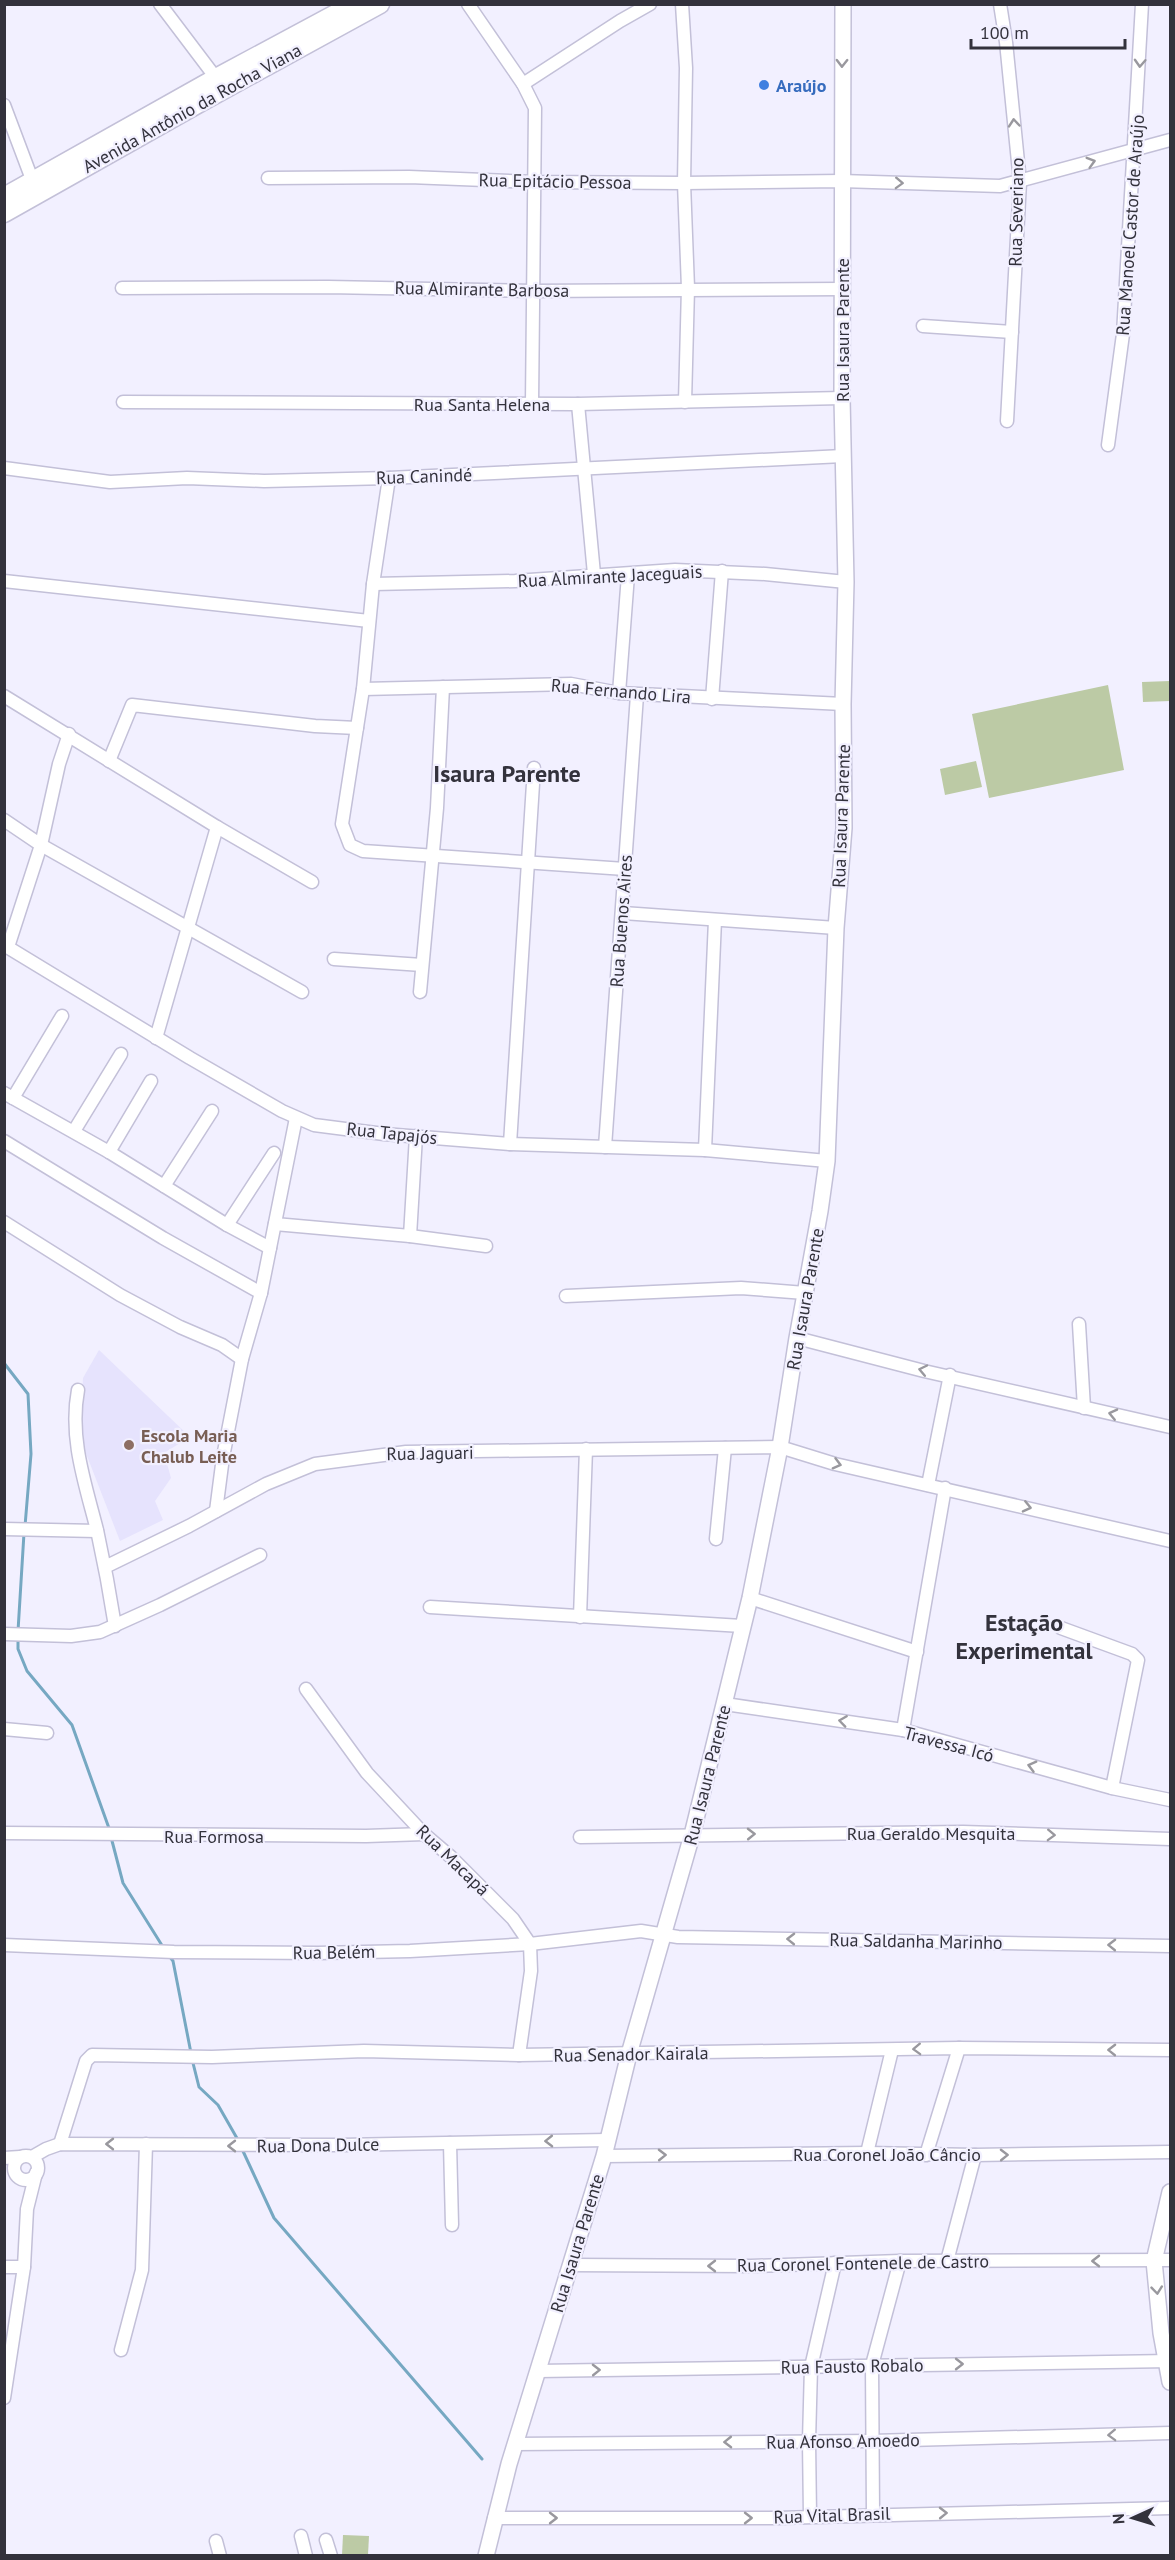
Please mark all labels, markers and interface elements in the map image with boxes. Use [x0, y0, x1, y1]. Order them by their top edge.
scale bar [971, 12, 1126, 50]
text: 100 m [980, 21, 1029, 44]
street label: Avenida Antônio da Rocha Viana [78, 38, 306, 178]
one-way arrow [836, 58, 849, 67]
one-way arrow [1134, 58, 1147, 67]
place label: Araújo [776, 74, 827, 97]
marker: Araújo [757, 78, 771, 92]
street label: Rua Manoel Castor de Araújo [1111, 114, 1149, 336]
one-way arrow [1008, 119, 1021, 128]
one-way arrow [1086, 156, 1096, 169]
street label: Rua Severiano [1004, 157, 1028, 267]
street label: Rua Epitácio Pessoa [478, 168, 632, 194]
one-way arrow [895, 177, 904, 190]
street label: Rua Isaura Parente [831, 258, 854, 402]
street label: Rua Almirante Barbosa [394, 276, 570, 302]
street label: Rua Santa Helena [414, 393, 550, 416]
street label: Rua Canindé [376, 463, 472, 489]
street label: Rua Almirante Jaceguais [517, 560, 703, 592]
street label: Rua Fernando Lira [550, 673, 692, 709]
street label: Rua Isaura Parente [827, 744, 855, 888]
district label: Isaura Parente [433, 758, 581, 789]
street label: Rua Buenos Aires [605, 854, 637, 988]
street label: Rua Tapajós [345, 1117, 439, 1149]
street label: Rua Isaura Parente [781, 1226, 829, 1372]
one-way arrow [919, 1365, 929, 1378]
one-way arrow [1109, 1408, 1119, 1421]
place label: Escola Maria Chalub Leite [141, 1424, 237, 1468]
marker: Escola Maria Chalub Leite [122, 1438, 136, 1452]
street label: Rua Jaguari [386, 1441, 474, 1465]
one-way arrow [831, 1456, 841, 1469]
one-way arrow [1022, 1499, 1032, 1512]
district label: Estação Experimental [955, 1607, 1093, 1666]
street label: Rua Isaura Parente [678, 1702, 736, 1848]
one-way arrow [838, 1716, 847, 1728]
street label: Travessa Icó [901, 1721, 997, 1767]
one-way arrow [1027, 1761, 1037, 1774]
street label: Rua Macapá [412, 1819, 494, 1901]
street label: Rua Geraldo Mesquita [847, 1822, 1015, 1845]
street label: Rua Formosa [164, 1825, 264, 1848]
one-way arrow [746, 1828, 755, 1840]
one-way arrow [1046, 1828, 1055, 1841]
street label: Rua Saldanha Marinho [829, 1928, 1003, 1954]
one-way arrow [787, 1933, 796, 1945]
one-way arrow [1108, 1939, 1117, 1951]
street label: Rua Belém [292, 1940, 376, 1964]
street label: Rua Senador Kairala [553, 2041, 709, 2067]
one-way arrow [913, 2043, 922, 2056]
one-way arrow [1108, 2044, 1117, 2056]
street label: Rua Dona Dulce [257, 2132, 379, 2158]
one-way arrow [544, 2135, 553, 2147]
one-way arrow [105, 2138, 114, 2150]
one-way arrow [228, 2140, 237, 2152]
street label: Rua Coronel João Câncio [793, 2143, 981, 2166]
one-way arrow [658, 2149, 667, 2161]
one-way arrow [1000, 2149, 1009, 2161]
street label: Rua Isaura Parente [545, 2171, 609, 2315]
street label: Rua Coronel Fontenele de Castro [737, 2249, 989, 2277]
one-way arrow [1091, 2255, 1100, 2267]
one-way arrow [707, 2260, 716, 2272]
one-way arrow [1150, 2286, 1163, 2295]
street label: Rua Fausto Robalo [780, 2353, 924, 2379]
one-way arrow [955, 2358, 964, 2370]
one-way arrow [592, 2364, 601, 2377]
street label: Rua Afonso Amoedo [766, 2428, 920, 2454]
one-way arrow [1108, 2428, 1117, 2441]
one-way arrow [724, 2436, 733, 2448]
north arrow [1103, 2488, 1163, 2548]
street label: Rua Vital Brasil [773, 2501, 891, 2529]
one-way arrow [938, 2506, 947, 2519]
one-way arrow [548, 2512, 557, 2524]
one-way arrow [743, 2512, 752, 2524]
text: N [1108, 2513, 1128, 2525]

